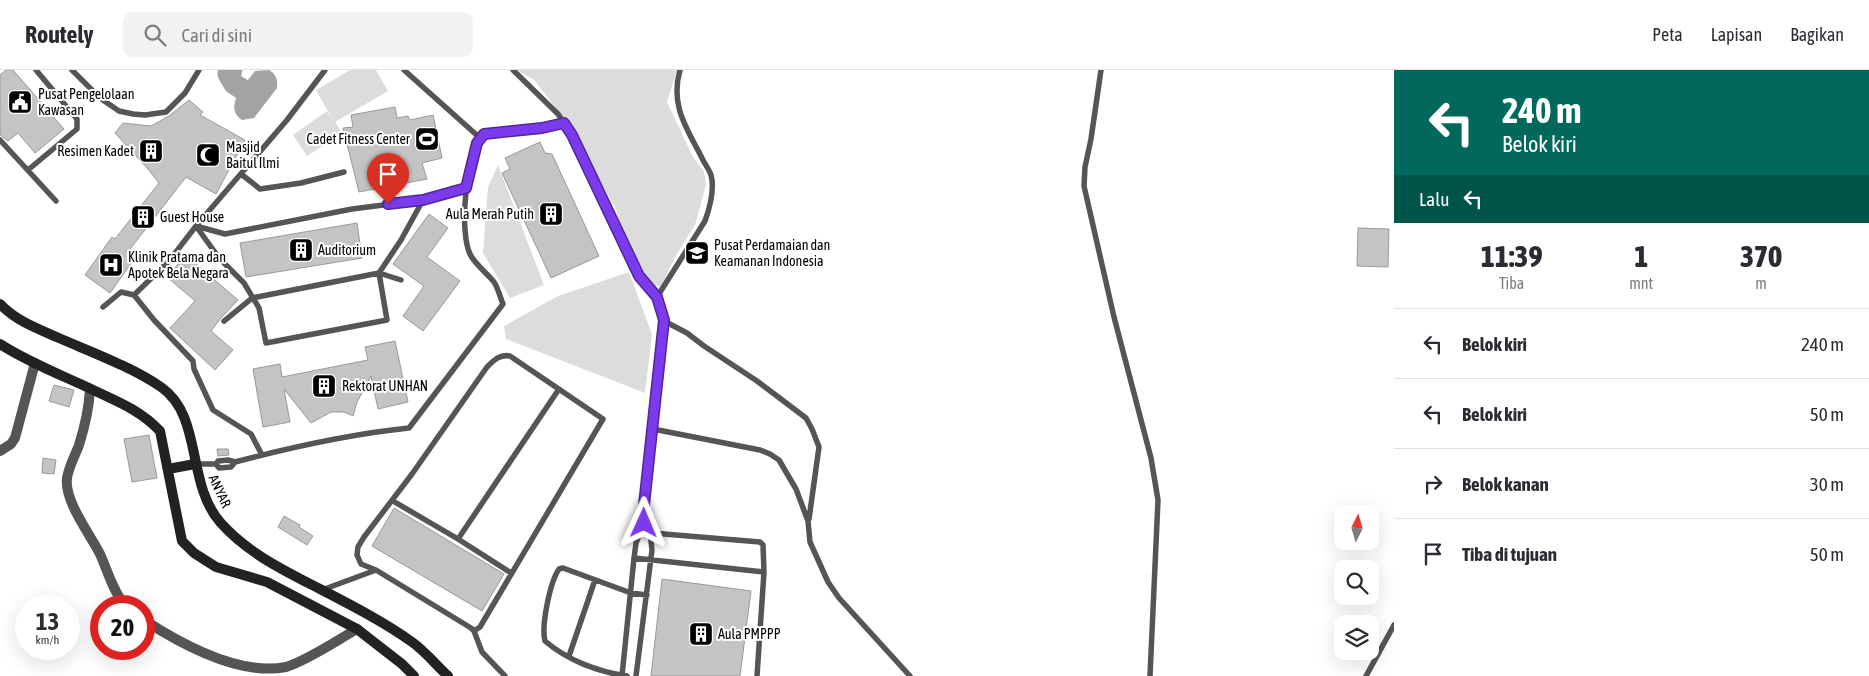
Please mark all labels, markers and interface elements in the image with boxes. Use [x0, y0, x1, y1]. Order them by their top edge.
search box [123, 12, 473, 57]
text: Routely [25, 21, 93, 48]
icon: search [141, 21, 169, 49]
text: Cari di sini [181, 24, 252, 46]
text: Peta [1652, 24, 1683, 45]
text: Lapisan [1711, 24, 1762, 45]
text: Bagikan [1790, 24, 1844, 45]
place label: Pusat Pengelolaan Kawasan [38, 86, 135, 118]
public building icon: Pusat Pengelolaan Kawasan [7, 89, 33, 115]
icon: left [1419, 90, 1484, 155]
text: 240 m [1502, 90, 1581, 130]
sports icon: Cadet Fitness Center [414, 126, 440, 152]
place label: Cadet Fitness Center [307, 131, 411, 147]
text: Belok kiri [1502, 131, 1577, 157]
building icon: Resimen Kadet [138, 138, 164, 164]
place label: Masjid Baitul Ilmi [226, 139, 279, 171]
mosque icon: Masjid Baitul Ilmi [195, 142, 221, 168]
place label: Resimen Kadet [57, 143, 134, 159]
pin [367, 153, 409, 204]
icon: arrive [374, 160, 402, 188]
icon: left [1459, 185, 1487, 213]
text: Lalu [1419, 188, 1449, 210]
building icon: Aula Merah Putih [538, 201, 564, 227]
building icon: Guest House [130, 204, 156, 230]
place label: Aula Merah Putih [446, 206, 534, 222]
place label: Guest House [160, 209, 224, 225]
building icon: Auditorium [288, 237, 314, 263]
place label: Pusat Perdamaian dan Keamanan Indonesia [714, 237, 830, 269]
text: 11:39 [1481, 239, 1543, 273]
text: 1 [1634, 239, 1648, 273]
text: 370 [1740, 239, 1782, 273]
school or university icon: Pusat Perdamaian dan Keamanan Indonesia [684, 240, 710, 266]
place label: Auditorium [318, 242, 376, 258]
place label: Klinik Pratama dan Apotek Bela Negara [128, 249, 229, 281]
hospital icon: Klinik Pratama dan Apotek Bela Negara [98, 252, 124, 278]
text: Tiba [1499, 274, 1524, 292]
text: mnt [1629, 274, 1653, 292]
text: m [1755, 274, 1767, 292]
icon: left [1419, 330, 1447, 358]
text: Belok kiri [1462, 333, 1527, 355]
text: 240 m [1801, 333, 1844, 355]
building icon: Rektorat UNHAN [311, 373, 337, 399]
place label: Rektorat UNHAN [342, 378, 428, 394]
icon: left [1419, 400, 1447, 428]
text: Belok kiri [1462, 403, 1527, 425]
text: 50 m [1810, 403, 1844, 425]
icon: right [1419, 470, 1447, 498]
street label: ANYAR [205, 472, 235, 510]
text: Belok kanan [1462, 473, 1549, 495]
text: 30 m [1810, 473, 1844, 495]
position arrow [617, 496, 669, 548]
north arrow [1334, 505, 1379, 550]
map controls [1334, 505, 1379, 660]
icon: arrive [1419, 540, 1447, 568]
text: Tiba di tujuan [1462, 543, 1557, 565]
text: 50 m [1810, 543, 1844, 565]
button: search [1334, 560, 1379, 605]
speed limit sign: 20 [90, 595, 155, 660]
text: 13 [36, 607, 59, 635]
button: layers [1334, 615, 1379, 660]
building icon: Aula PMPPP [688, 621, 714, 647]
place label: Aula PMPPP [718, 626, 781, 642]
text: km/h [36, 633, 59, 647]

